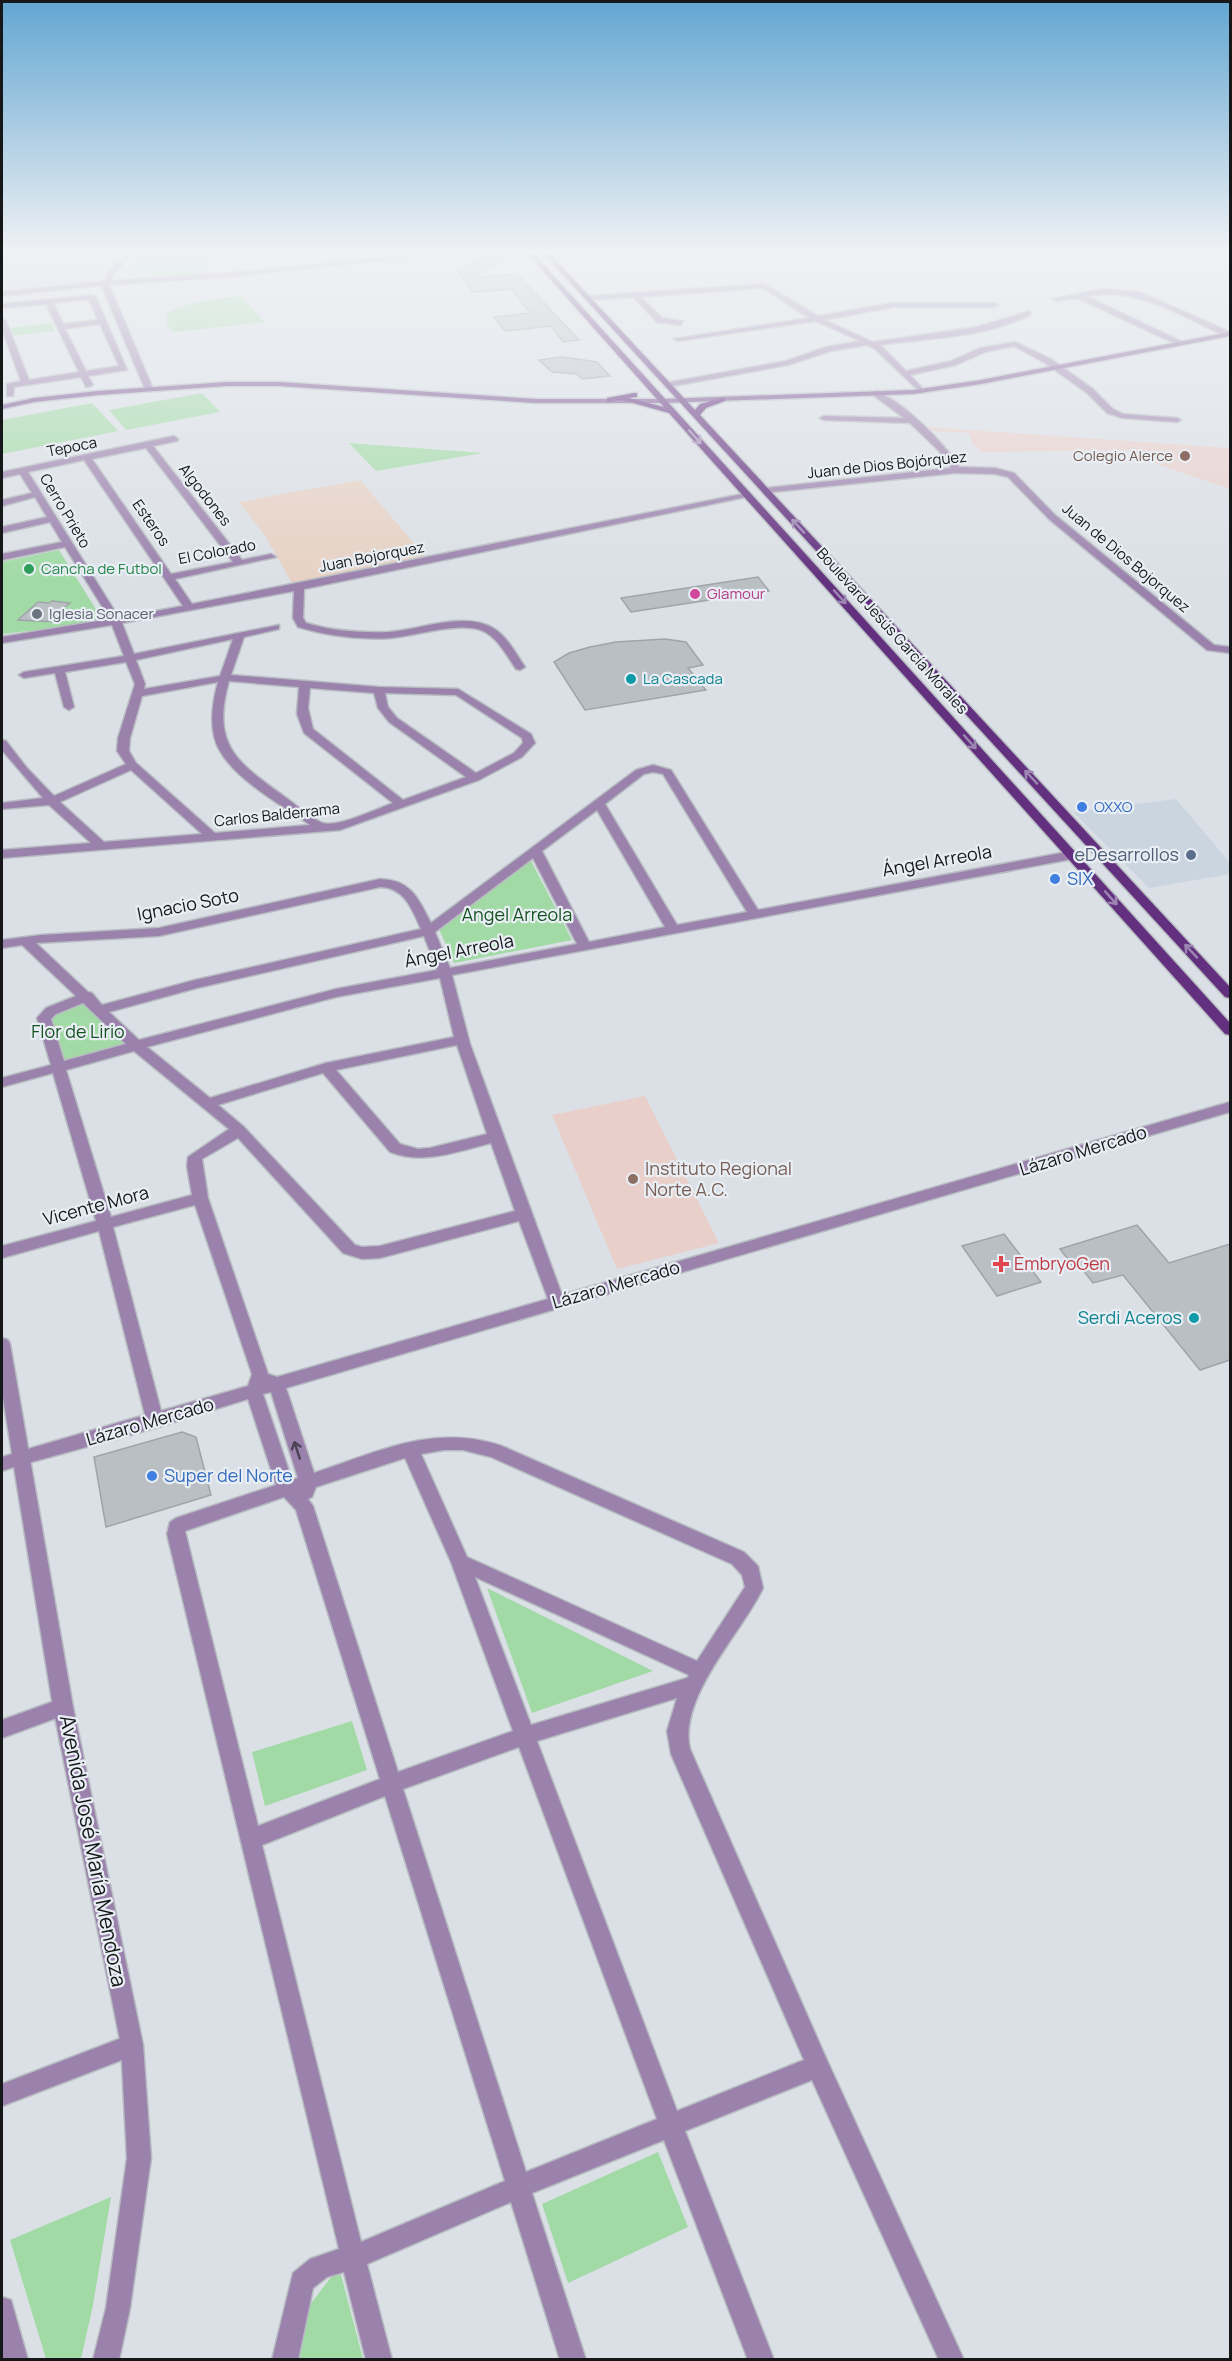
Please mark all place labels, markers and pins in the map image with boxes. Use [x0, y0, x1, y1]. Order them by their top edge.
place label: Colegio Alerce [1073, 445, 1173, 466]
marker: Colegio Alerce [1178, 449, 1192, 463]
place label: Cancha de Futbol [41, 558, 162, 579]
marker: Cancha de Futbol [22, 562, 36, 576]
place label: Glamour [707, 583, 766, 604]
marker: Glamour [688, 587, 702, 601]
place label: Iglesia Sonacer [49, 603, 155, 624]
marker: Iglesia Sonacer [30, 607, 44, 621]
place label: La Cascada [643, 668, 723, 689]
marker: La Cascada [624, 672, 638, 686]
place label: OXXO [1094, 796, 1133, 817]
marker: OXXO [1075, 800, 1089, 814]
place label: eDesarrollos [1075, 842, 1179, 866]
marker: eDesarrollos [1184, 848, 1198, 862]
place label: SIX [1067, 866, 1093, 890]
marker: SIX [1048, 872, 1062, 886]
place label: Instituto Regional Norte A.C. [645, 1156, 792, 1201]
marker: Instituto Regional Norte A.C. [626, 1172, 640, 1186]
place label: EmbryoGen [1014, 1251, 1110, 1275]
marker: EmbryoGen [992, 1255, 1010, 1273]
place label: Serdi Aceros [1078, 1305, 1182, 1329]
marker: Serdi Aceros [1187, 1311, 1201, 1325]
place label: Super del Norte [164, 1463, 293, 1487]
marker: Super del Norte [145, 1469, 159, 1483]

